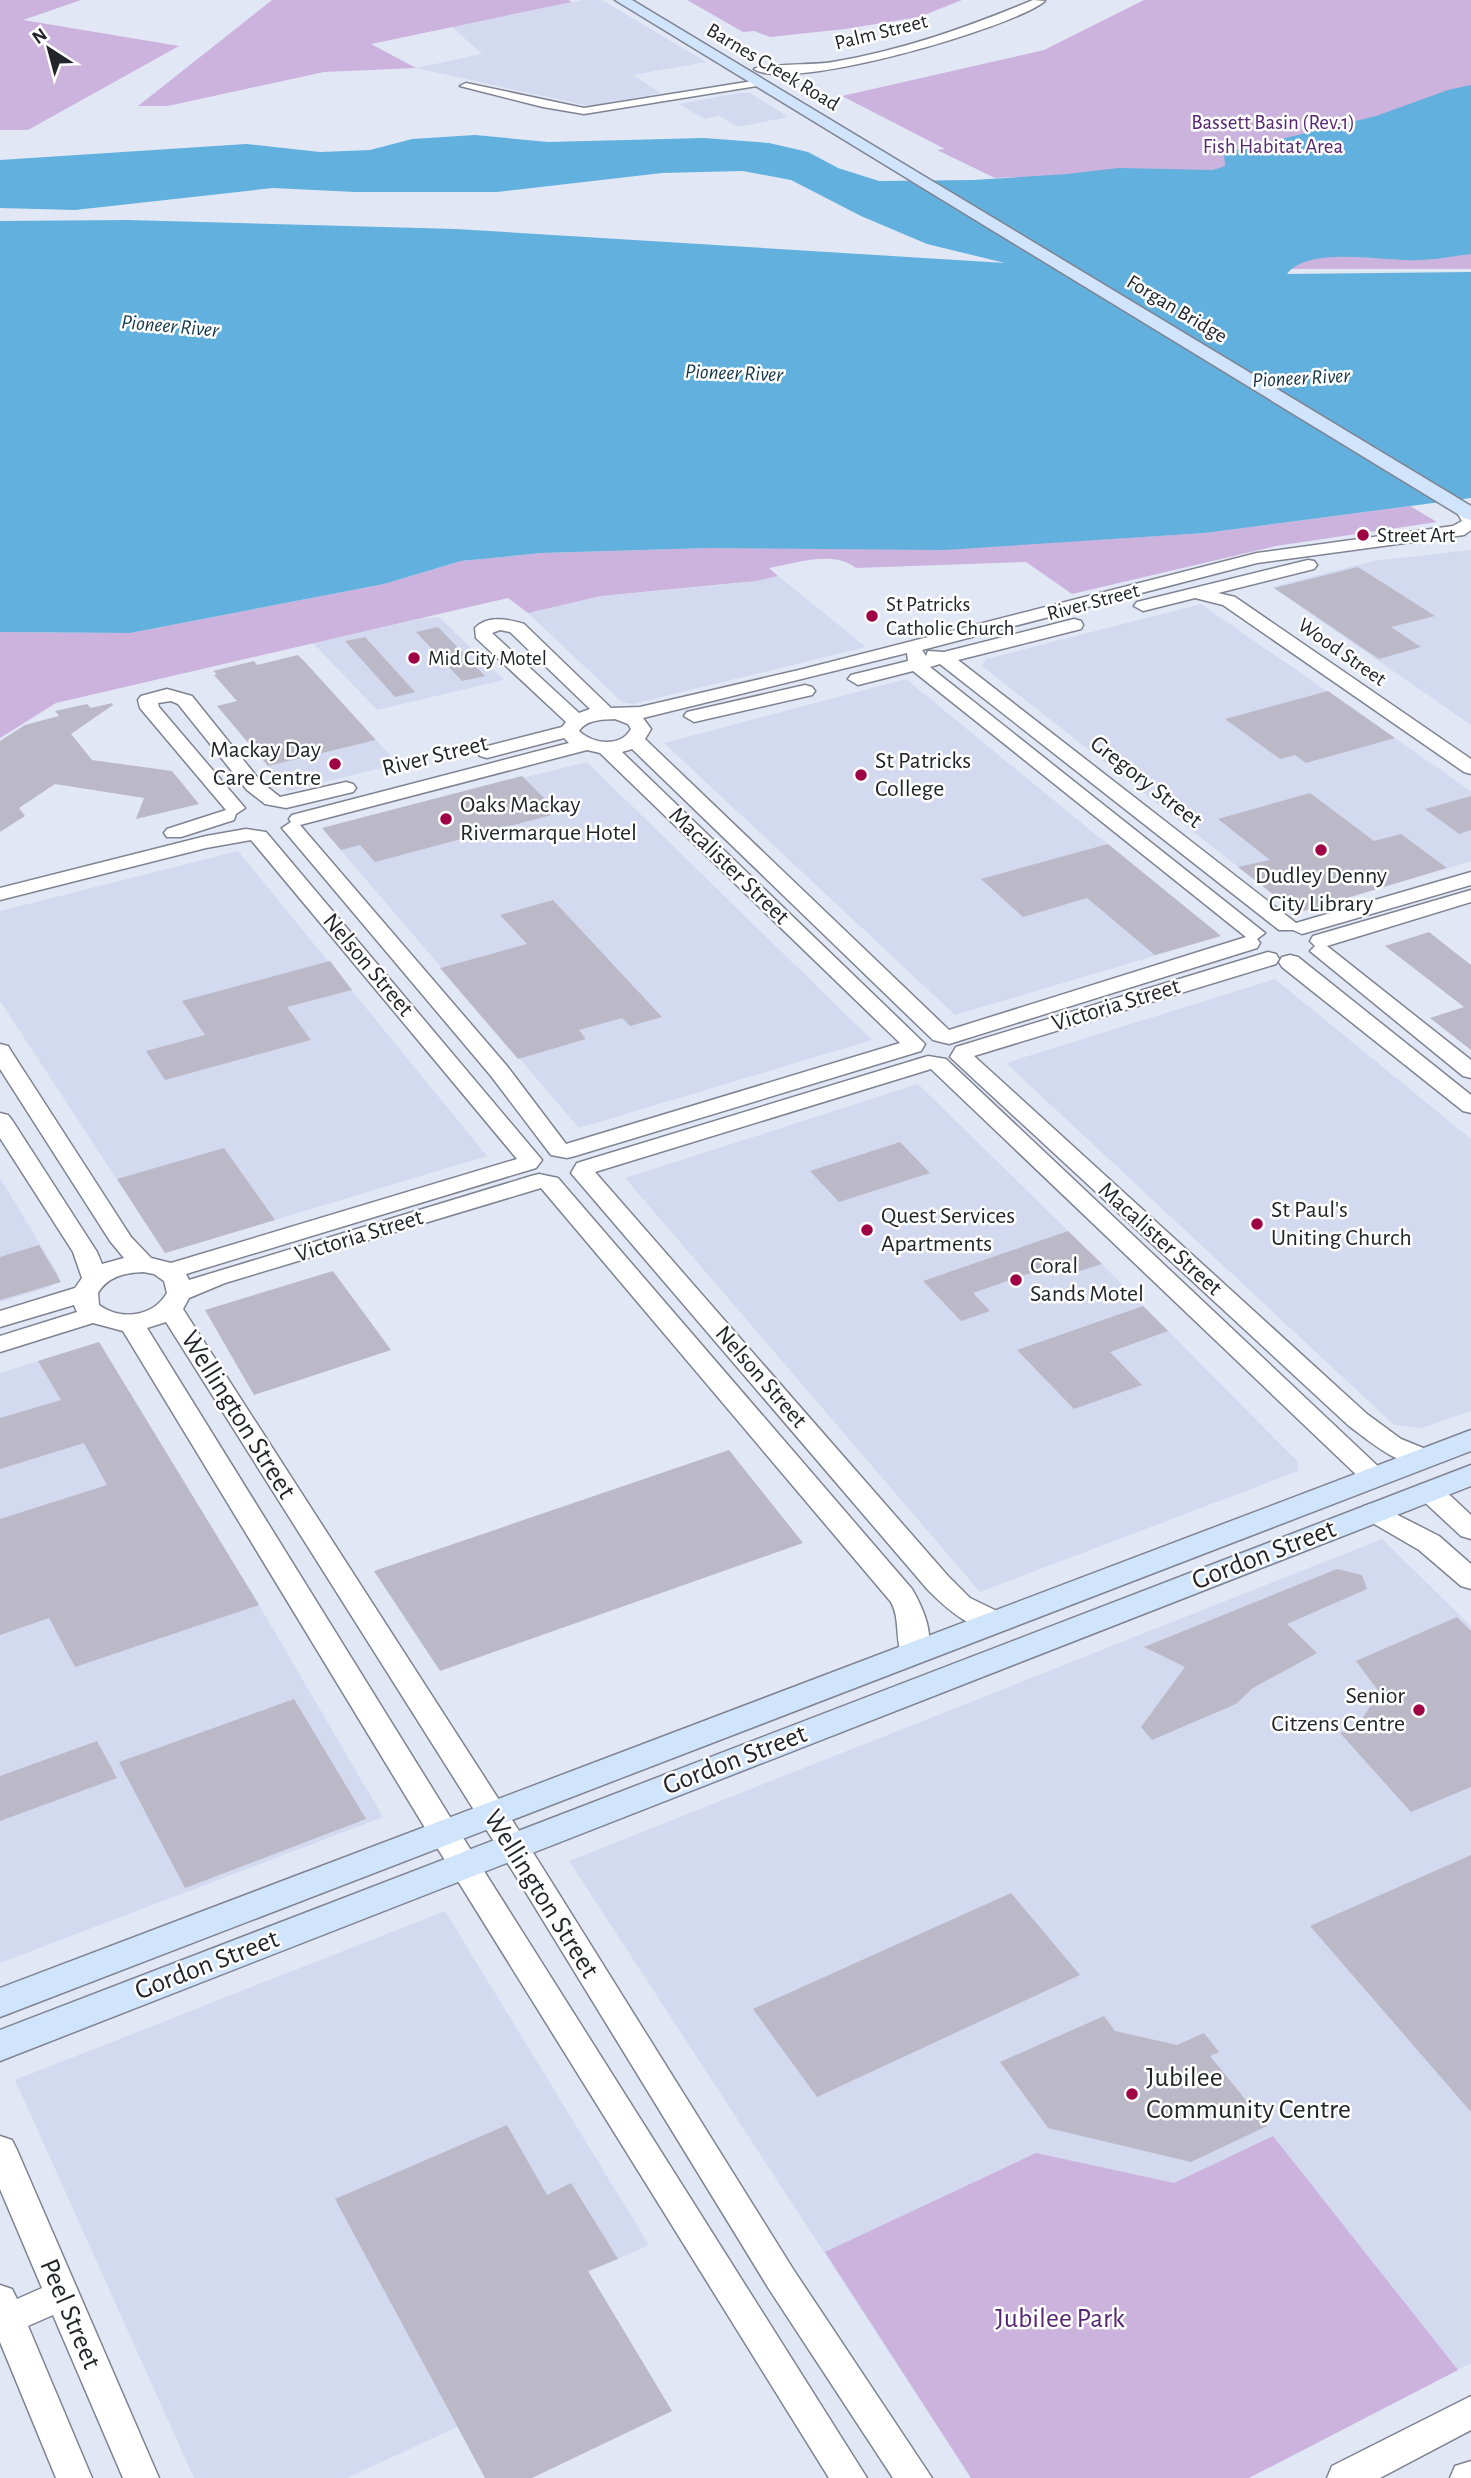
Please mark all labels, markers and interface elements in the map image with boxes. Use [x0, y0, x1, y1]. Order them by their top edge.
street label: Palm Street [832, 10, 930, 54]
north arrow [14, 14, 84, 84]
street label: Barnes Creek Road [703, 19, 843, 115]
text: N [29, 25, 51, 48]
park label: Bassett Basin (Rev.1) Fish Habitat Area [1191, 112, 1355, 157]
street label: Forgan Bridge [1123, 271, 1231, 347]
water label: Pioneer River [120, 311, 221, 341]
water label: Pioneer River [685, 361, 784, 385]
water label: Pioneer River [1252, 365, 1352, 391]
place label: Street Art [1377, 525, 1456, 546]
marker: Street Art [1355, 527, 1371, 543]
street label: River Street [1045, 580, 1142, 624]
place label: St Patricks Catholic Church [886, 594, 1014, 639]
marker: St Patricks Catholic Church [864, 608, 880, 624]
street label: Wood Street [1294, 614, 1390, 690]
place label: Mid City Motel [428, 648, 547, 669]
marker: Mid City Motel [406, 650, 422, 666]
street label: River Street [380, 731, 491, 781]
street label: Gregory Street [1086, 731, 1207, 833]
place label: Mackay Day Care Centre [210, 738, 321, 790]
place label: St Patricks College [875, 749, 971, 801]
marker: Mackay Day Care Centre [327, 756, 343, 772]
marker: St Patricks College [853, 767, 869, 783]
place label: Oaks Mackay Rivermarque Hotel [460, 793, 637, 845]
street label: Macalister Street [664, 803, 794, 929]
marker: Oaks Mackay Rivermarque Hotel [438, 811, 454, 827]
marker: Dudley Denny City Library [1313, 842, 1329, 858]
place label: Dudley Denny City Library [1255, 864, 1387, 916]
street label: Nelson Street [318, 909, 418, 1021]
street label: Victoria Street [1049, 974, 1183, 1036]
street label: Macalister Street [1094, 1178, 1227, 1301]
place label: St Paul's Uniting Church [1271, 1198, 1412, 1250]
place label: Quest Services Apartments [881, 1204, 1015, 1256]
street label: Victoria Street [292, 1205, 426, 1267]
marker: St Paul's Uniting Church [1249, 1216, 1265, 1232]
marker: Quest Services Apartments [859, 1222, 875, 1238]
place label: Coral Sands Motel [1030, 1254, 1144, 1306]
marker: Coral Sands Motel [1008, 1272, 1024, 1288]
street label: Nelson Street [711, 1322, 812, 1433]
street label: Wellington Street [175, 1326, 301, 1504]
street label: Gordon Street [1188, 1515, 1340, 1595]
place label: Senior Citzens Centre [1271, 1684, 1405, 1736]
marker: Senior Citzens Centre [1411, 1702, 1427, 1718]
street label: Gordon Street [659, 1720, 811, 1800]
street label: Wellington Street [478, 1805, 604, 1983]
street label: Gordon Street [131, 1925, 283, 2005]
place label: Jubilee Community Centre [1146, 2064, 1351, 2124]
marker: Jubilee Community Centre [1124, 2086, 1140, 2102]
street label: Peel Street [34, 2255, 106, 2373]
park label: Jubilee Park [995, 2305, 1125, 2333]

